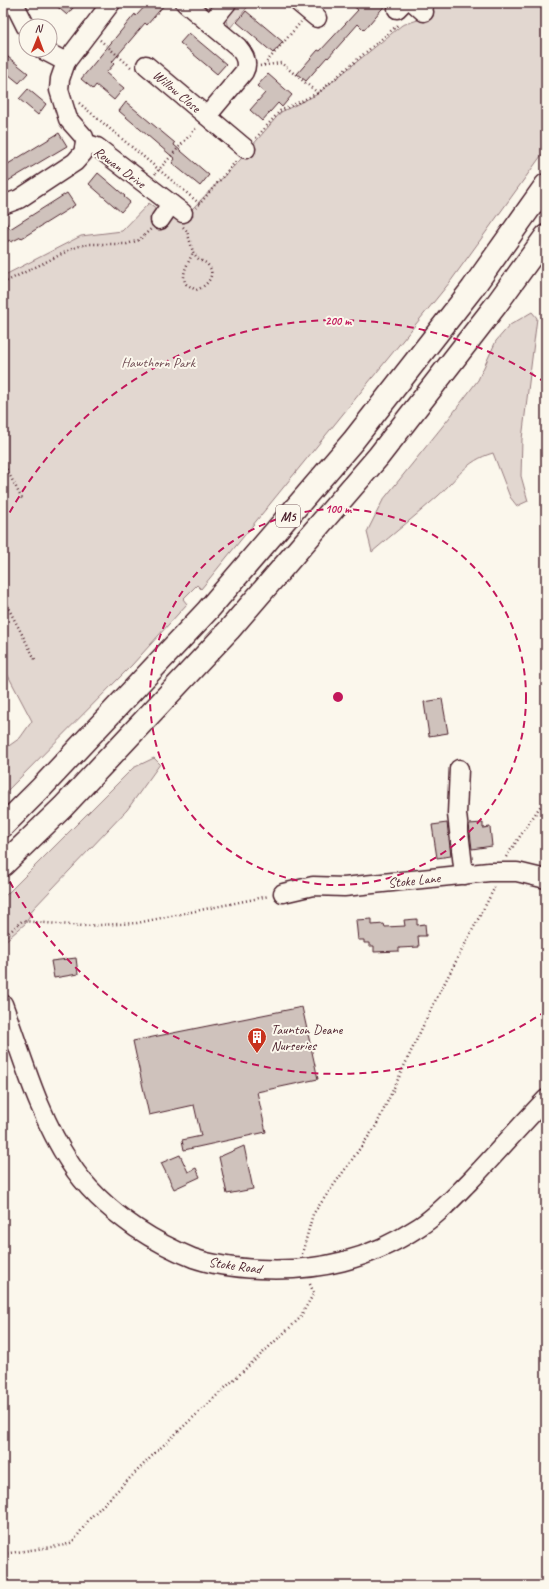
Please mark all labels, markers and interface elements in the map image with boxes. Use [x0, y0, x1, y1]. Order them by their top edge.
north arrow [18, 18, 58, 58]
text: N [35, 21, 44, 35]
street label: Willow Close [149, 67, 205, 117]
street label: Rowan Drive [91, 143, 150, 193]
text: 200 m [325, 313, 352, 329]
park label: Hawthorn Park [121, 354, 197, 371]
text: 100 m [325, 501, 352, 517]
road number: M5 [276, 505, 300, 527]
centre of rings [331, 690, 345, 704]
street label: Stoke Lane [387, 869, 442, 892]
place label: Taunton Deane Nurseries [271, 1021, 344, 1054]
building icon: Taunton Deane Nurseries [246, 1026, 268, 1054]
street label: Stoke Road [207, 1253, 265, 1278]

